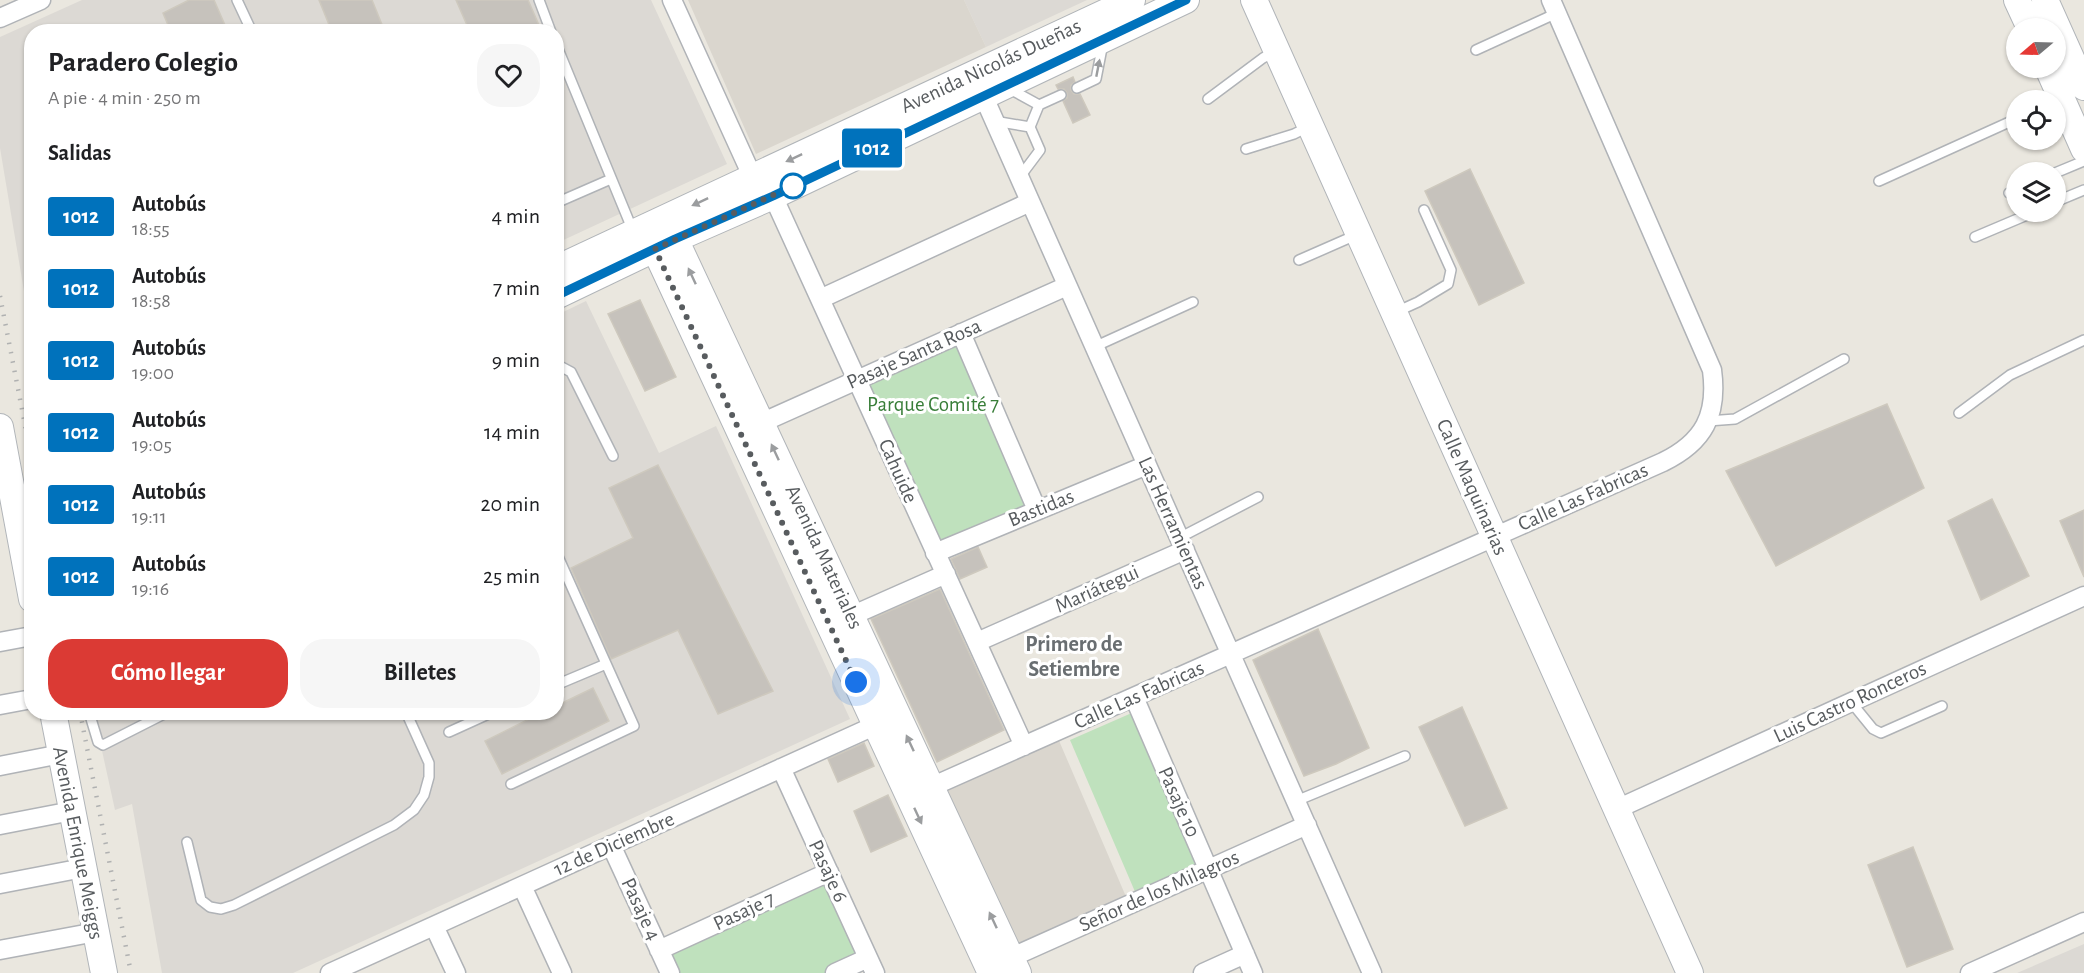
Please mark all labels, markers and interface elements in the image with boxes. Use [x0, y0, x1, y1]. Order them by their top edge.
street label: Avenida Nicolás Dueñas [898, 15, 1084, 117]
north arrow [2006, 18, 2066, 78]
map controls [2006, 18, 2066, 222]
button: heart [477, 44, 540, 107]
text: Paradero Colegio [48, 49, 238, 77]
one-way arrow [1094, 59, 1103, 78]
text: A pie · 4 min · 250 m [48, 88, 201, 108]
button: locate [2006, 90, 2066, 150]
line badge: 1012 [830, 128, 914, 168]
text: 1012 [854, 138, 890, 159]
text: Salidas [48, 142, 111, 164]
one-way arrow [785, 154, 802, 163]
button: layers [2006, 162, 2066, 222]
unlabelled marker [780, 173, 806, 199]
text: Autobús [132, 193, 206, 215]
one-way arrow [691, 198, 708, 207]
text: 4 min [492, 205, 540, 227]
text: 1012 [63, 206, 99, 227]
text: 18:55 [132, 219, 170, 239]
text: Autobús [132, 265, 206, 287]
one-way arrow [688, 267, 697, 284]
text: 7 min [493, 277, 540, 299]
text: 1012 [63, 278, 99, 299]
text: 18:58 [132, 291, 171, 311]
street label: Pasaje Santa Rosa [844, 315, 985, 393]
text: Autobús [132, 337, 206, 359]
text: 9 min [492, 349, 540, 371]
text: 1012 [63, 350, 99, 371]
text: 19:00 [132, 363, 174, 383]
park label: Parque Comité 7 [867, 394, 999, 415]
text: Autobús [132, 409, 206, 431]
street label: Calle Maquinarias [1433, 416, 1511, 558]
text: 14 min [484, 421, 540, 443]
text: 1012 [63, 422, 99, 443]
text: 19:05 [132, 435, 172, 455]
street label: Cahuide [875, 436, 921, 506]
one-way arrow [770, 444, 779, 461]
street label: Las Herramientas [1134, 454, 1212, 592]
street label: Calle Las Fabricas [1515, 459, 1651, 535]
text: Autobús [132, 481, 206, 503]
street label: Avenida Materiales [781, 482, 867, 632]
street label: Bastidas [1005, 485, 1077, 531]
text: 20 min [480, 493, 540, 515]
text: 1012 [63, 494, 99, 515]
text: 19:11 [132, 507, 167, 527]
text: Autobús [132, 553, 206, 575]
street label: Mariátegui [1052, 561, 1142, 617]
text: 25 min [483, 565, 540, 587]
text: 1012 [63, 566, 99, 587]
text: 19:16 [132, 579, 169, 599]
district label: Primero de Setiembre [1025, 633, 1123, 680]
button: Cómo llegar [48, 639, 288, 708]
button: Billetes [300, 639, 540, 708]
street label: Calle Las Fabricas [1071, 657, 1207, 733]
street label: Luis Castro Ronceros [1770, 657, 1930, 747]
your location [841, 667, 871, 697]
one-way arrow [906, 735, 915, 752]
street label: Avenida Enrique Meiggs [49, 745, 107, 941]
street label: Pasaje 10 [1154, 764, 1204, 840]
street label: 12 de Diciembre [551, 808, 677, 880]
one-way arrow [913, 808, 923, 826]
street label: Pasaje 6 [805, 837, 851, 905]
street label: Señor de los Milagros [1076, 846, 1242, 936]
street label: Pasaje 4 [617, 874, 665, 944]
street label: Pasaje 7 [710, 888, 778, 934]
one-way arrow [987, 911, 997, 929]

